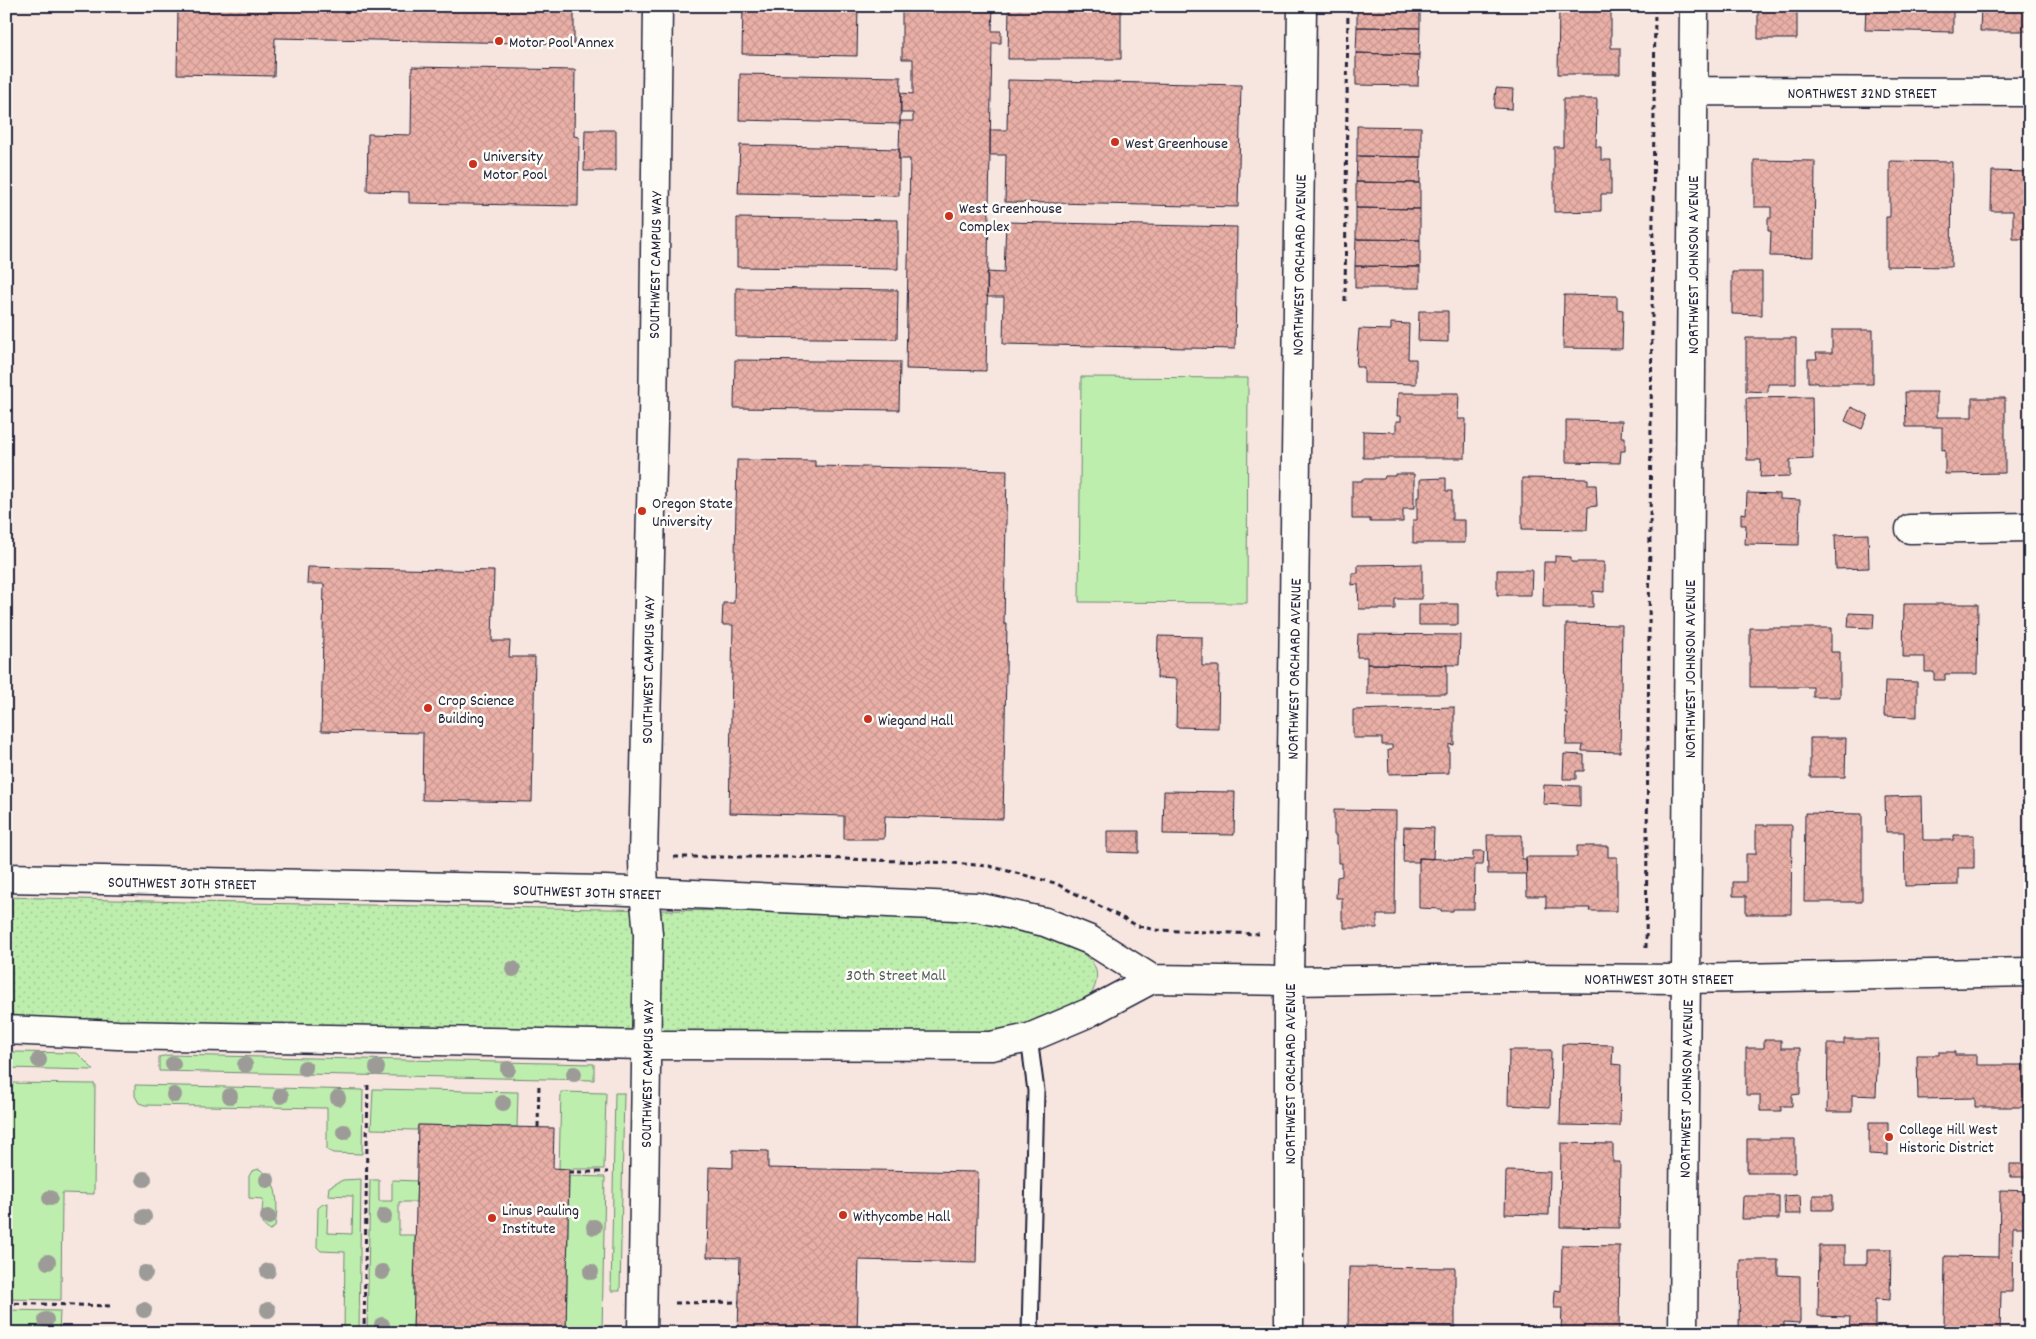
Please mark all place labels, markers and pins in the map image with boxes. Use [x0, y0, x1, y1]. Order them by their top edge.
place label: Motor Pool Annex [509, 32, 614, 55]
marker: Motor Pool Annex [493, 35, 505, 47]
place label: West Greenhouse [1125, 133, 1228, 156]
marker: West Greenhouse [1109, 136, 1121, 148]
place label: University Motor Pool [483, 146, 548, 187]
marker: University Motor Pool [467, 158, 479, 170]
place label: West Greenhouse Complex [959, 198, 1062, 239]
marker: West Greenhouse Complex [943, 210, 955, 222]
place label: Oregon State University [652, 493, 733, 534]
marker: Oregon State University [636, 505, 648, 517]
place label: Crop Science Building [438, 690, 514, 731]
marker: Crop Science Building [422, 702, 434, 714]
place label: Wiegand Hall [878, 710, 954, 733]
marker: Wiegand Hall [862, 713, 874, 725]
place label: College Hill West Historic District [1899, 1119, 1998, 1160]
marker: College Hill West Historic District [1883, 1131, 1895, 1143]
place label: Linus Pauling Institute [502, 1200, 579, 1241]
place label: Withycombe Hall [853, 1206, 951, 1229]
marker: Withycombe Hall [837, 1209, 849, 1221]
marker: Linus Pauling Institute [486, 1212, 498, 1224]

